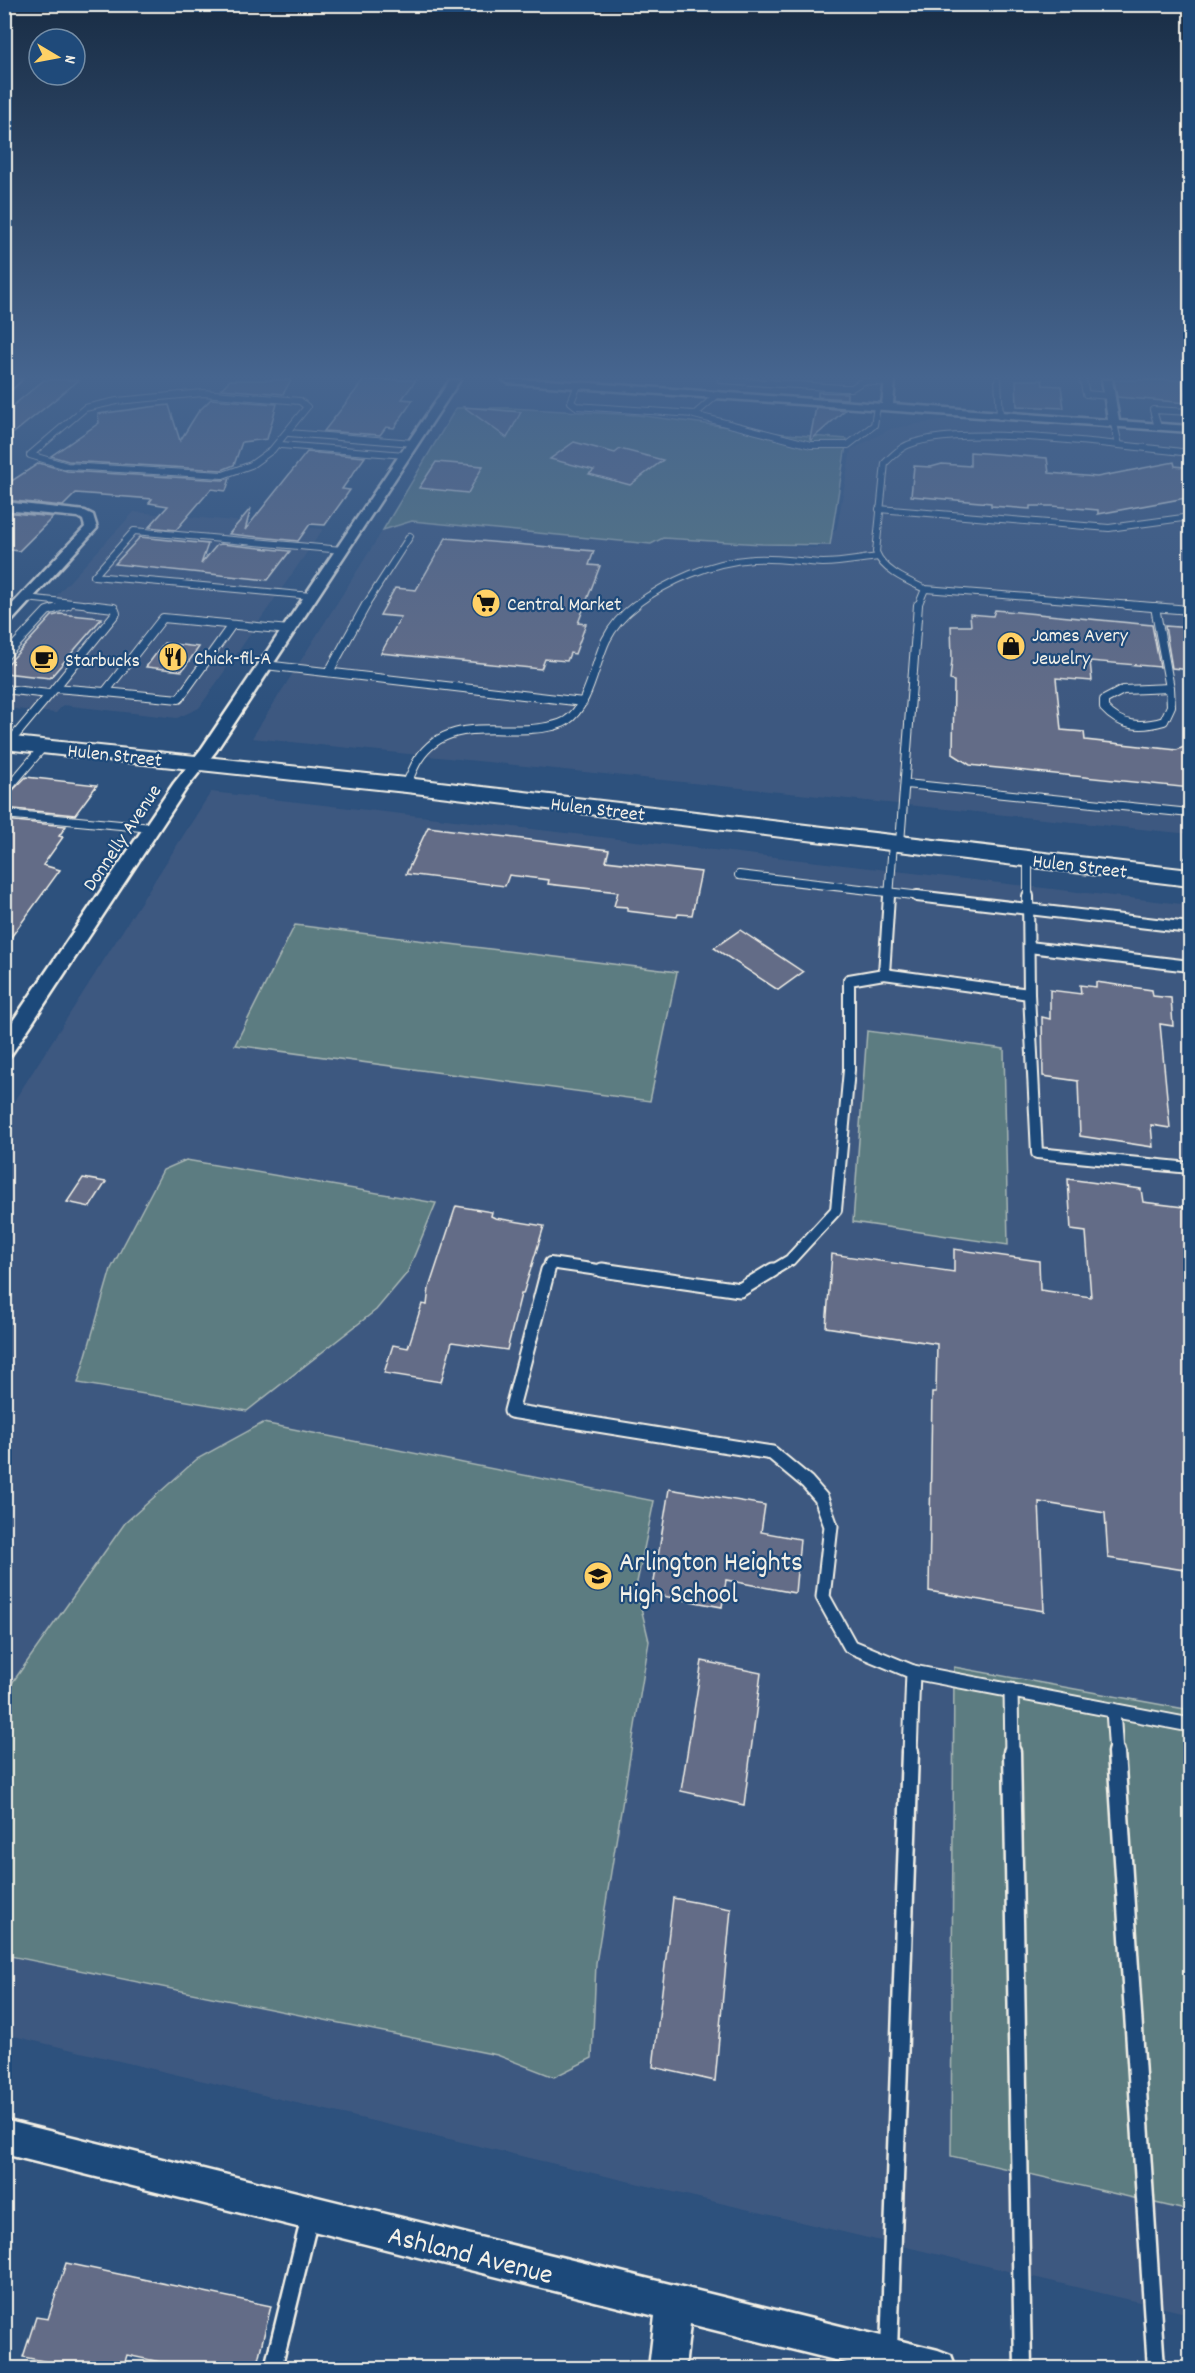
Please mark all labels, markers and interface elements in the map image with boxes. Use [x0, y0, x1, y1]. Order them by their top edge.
north arrow [27, 27, 87, 87]
text: N [57, 53, 81, 65]
supermarket icon: Central Market [470, 587, 502, 619]
place label: Central Market [507, 592, 621, 620]
place label: James Avery Jewelry [1032, 623, 1129, 674]
shop icon: James Avery Jewelry [995, 630, 1027, 662]
restaurant icon: Chick-fil-A [157, 641, 189, 673]
cafe icon: Starbucks [28, 643, 60, 675]
place label: Chick-fil-A [194, 646, 272, 674]
place label: Starbucks [65, 648, 140, 676]
street label: Hulen Street [66, 738, 163, 776]
street label: Donnelly Avenue [77, 780, 170, 898]
street label: Hulen Street [549, 791, 646, 831]
street label: Hulen Street [1031, 848, 1128, 888]
place label: Arlington Heights High School [619, 1545, 803, 1617]
school or university icon: Arlington Heights High School [582, 1560, 614, 1592]
street label: Ashland Avenue [383, 2218, 557, 2298]

